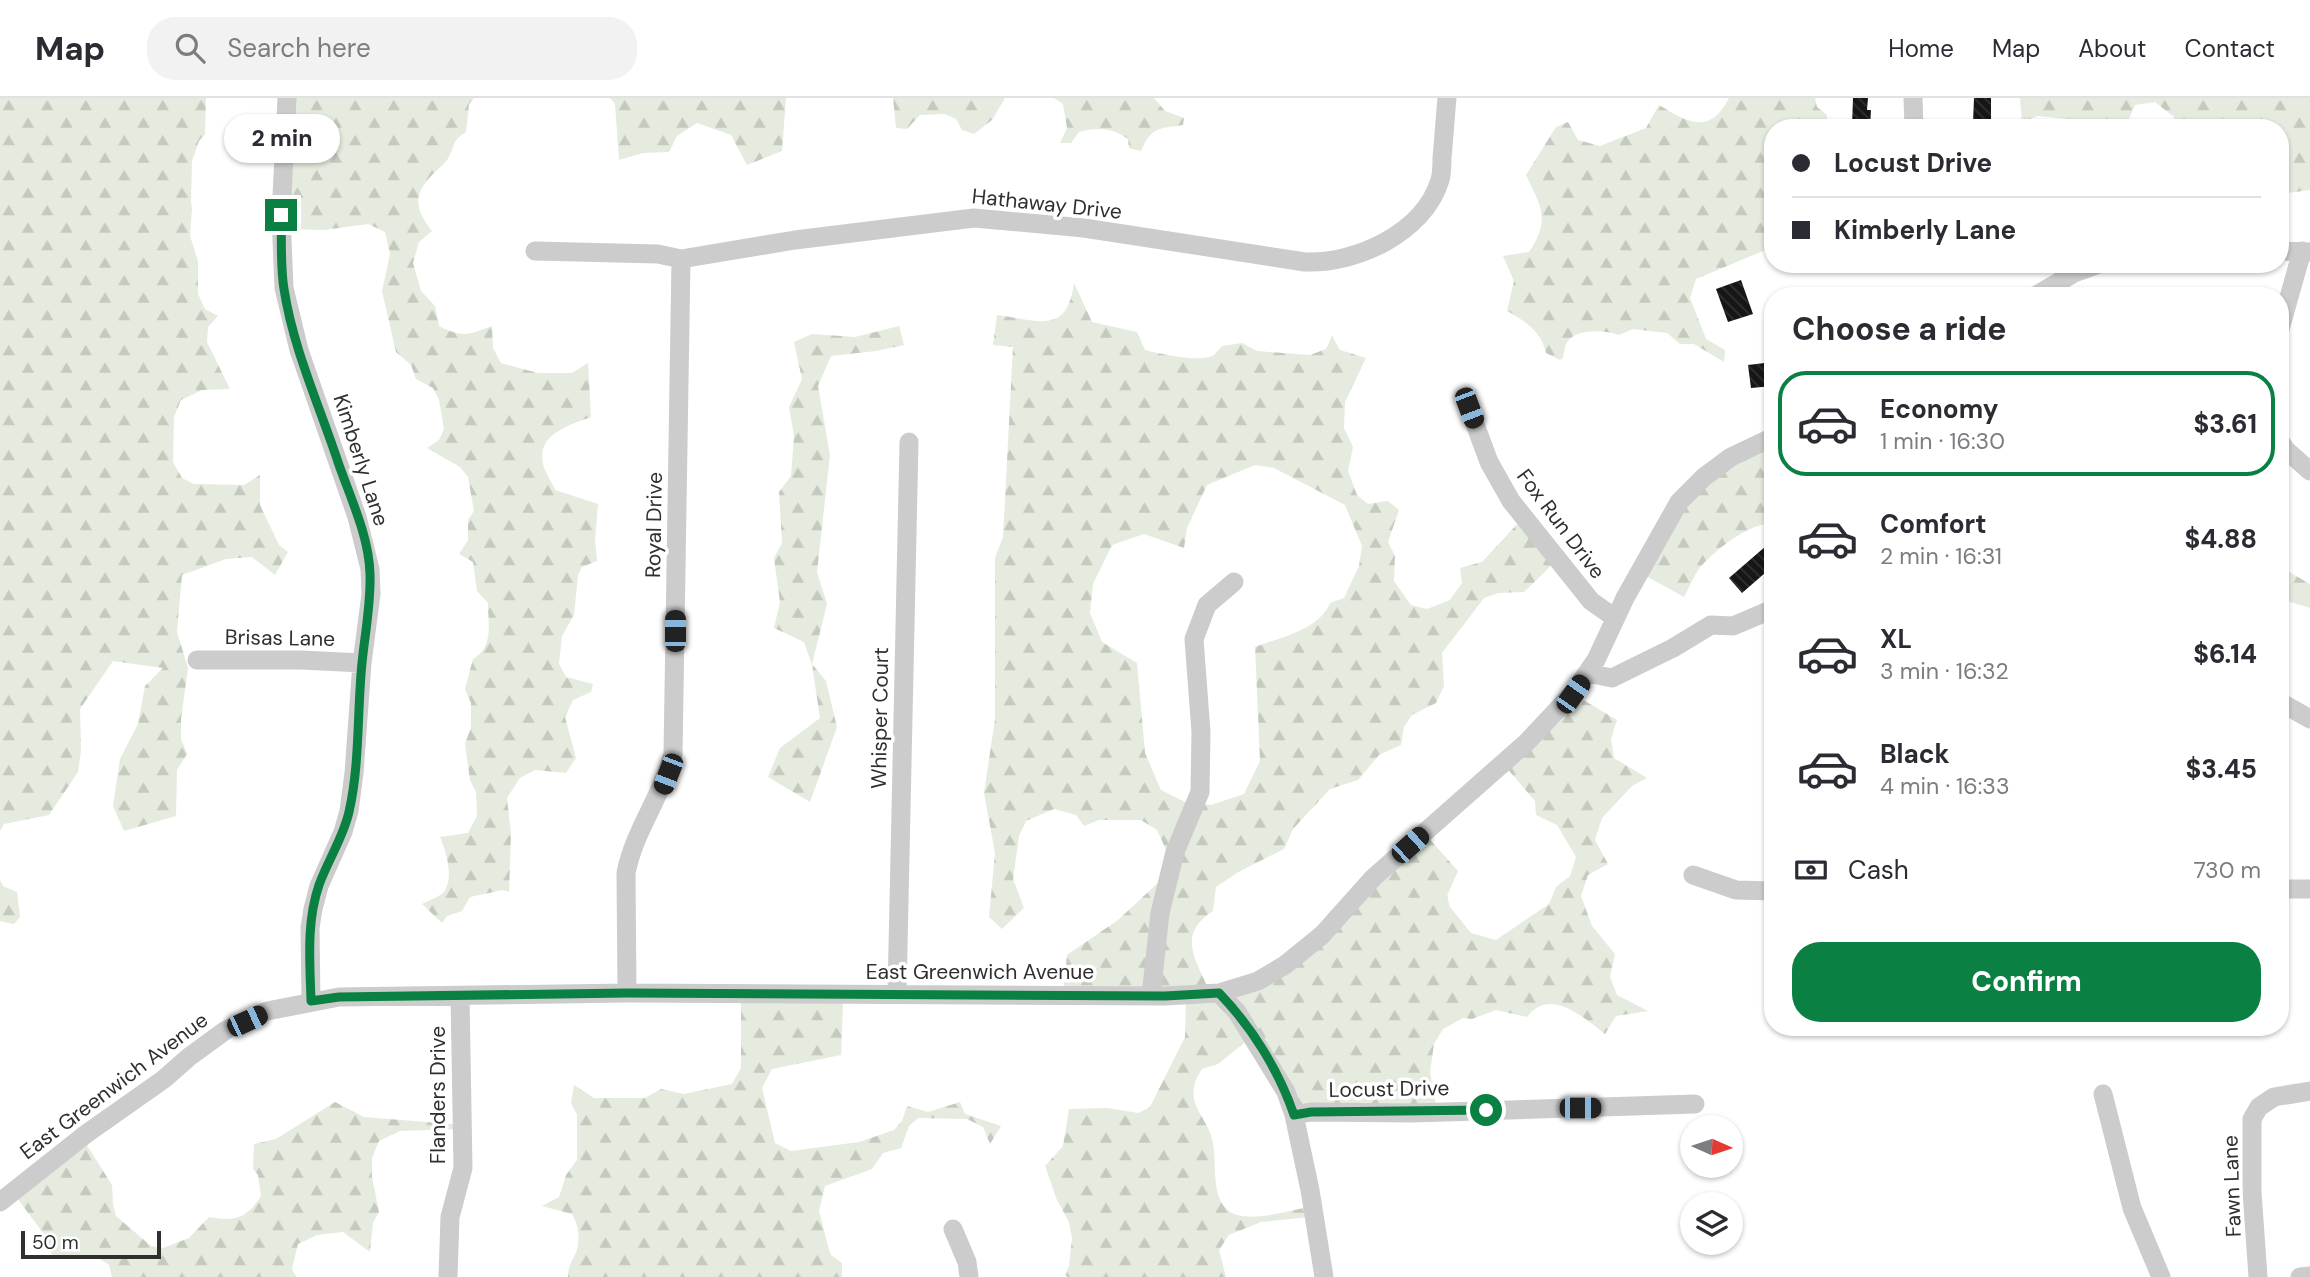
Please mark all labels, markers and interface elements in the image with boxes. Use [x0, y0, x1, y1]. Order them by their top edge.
search box [147, 17, 637, 80]
text: Map [35, 27, 105, 70]
icon: search [171, 29, 209, 67]
text: Search here [227, 31, 371, 65]
text: Home [1888, 33, 1954, 64]
text: Map [1992, 33, 2040, 64]
text: About [2078, 33, 2147, 64]
text: Contact [2185, 33, 2275, 64]
callout: 2 min [223, 114, 339, 162]
text: 2 min [251, 123, 313, 153]
text: Locust Drive [1834, 146, 1992, 180]
street label: Hathaway Drive [971, 182, 1123, 226]
route end [265, 199, 297, 231]
text: Kimberly Lane [1834, 213, 2016, 247]
text: Choose a ride [1792, 308, 2007, 350]
car [1452, 385, 1487, 431]
street label: Kimberly Lane [326, 390, 396, 530]
icon: car [1796, 392, 1859, 455]
text: Economy [1880, 392, 1998, 426]
text: $3.61 [2194, 407, 2257, 441]
text: 1 min · 16:30 [1880, 426, 2005, 456]
street label: Fox Run Drive [1510, 463, 1612, 585]
street label: Royal Drive [639, 472, 669, 578]
icon: car [1796, 507, 1859, 570]
text: Comfort [1880, 507, 1986, 541]
text: $4.88 [2184, 522, 2257, 556]
text: 2 min · 16:31 [1880, 541, 2002, 571]
car [665, 610, 686, 652]
icon: car [1796, 622, 1859, 685]
text: XL [1880, 622, 1912, 656]
street label: Brisas Lane [225, 623, 335, 653]
text: $6.14 [2193, 637, 2257, 671]
street label: Whisper Court [865, 647, 895, 789]
text: 3 min · 16:32 [1880, 656, 2009, 686]
car [1553, 671, 1594, 717]
icon: car [1796, 737, 1859, 800]
text: Black [1880, 737, 1950, 771]
car [651, 751, 686, 797]
text: $3.45 [2186, 752, 2257, 786]
text: 4 min · 16:33 [1880, 771, 2010, 801]
car [1388, 823, 1433, 867]
icon: cash [1792, 851, 1830, 889]
text: Cash [1848, 853, 1909, 887]
text: 730 m [2193, 855, 2261, 885]
button: Confirm [1792, 942, 2261, 1022]
street label: East Greenwich Avenue [866, 958, 1094, 986]
car [224, 1003, 271, 1039]
street label: East Greenwich Avenue [14, 1006, 214, 1166]
street label: Flanders Drive [424, 1026, 452, 1164]
street label: Locust Drive [1328, 1074, 1450, 1104]
route start [1470, 1094, 1502, 1126]
car [1560, 1098, 1602, 1119]
north arrow [1680, 1115, 1743, 1178]
map controls [1680, 1115, 1743, 1255]
street label: Fawn Lane [2216, 1135, 2248, 1237]
button: layers [1680, 1192, 1743, 1255]
scale bar [21, 1228, 161, 1260]
text: 50 m [32, 1230, 79, 1255]

